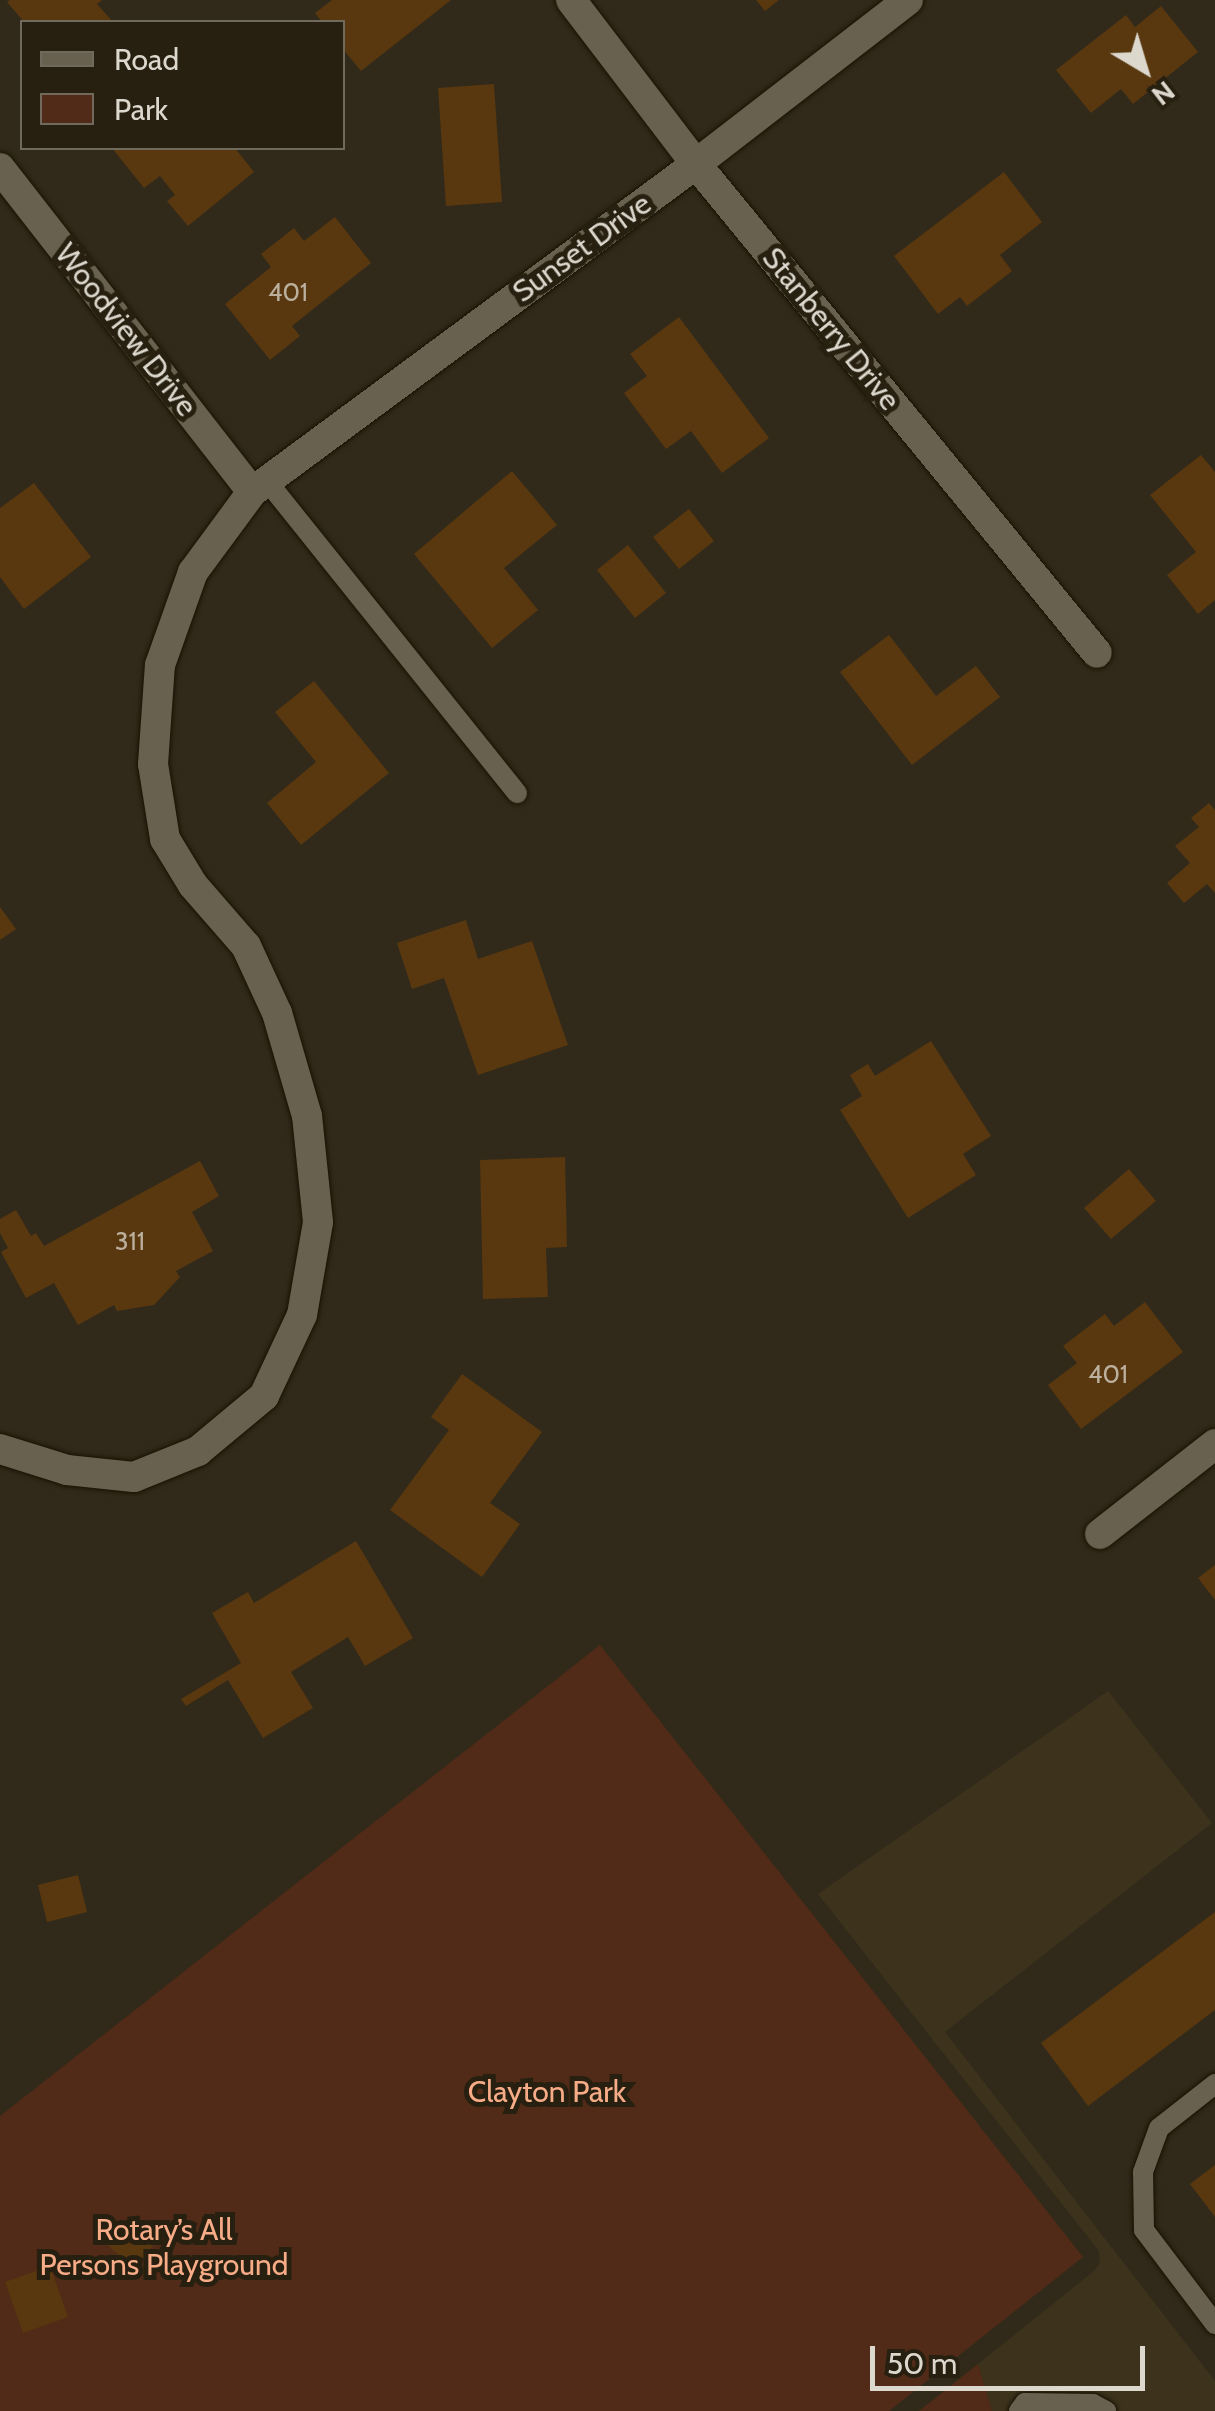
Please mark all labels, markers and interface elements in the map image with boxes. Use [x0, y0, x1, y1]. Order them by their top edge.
legend [20, 20, 345, 150]
north arrow [1095, 20, 1195, 120]
text: Road [114, 41, 179, 78]
text: N [1145, 74, 1182, 113]
text: Park [114, 91, 168, 128]
street label: Sunset Drive [506, 186, 658, 310]
street label: Woodview Drive [47, 237, 205, 423]
street label: Stanberry Drive [755, 241, 907, 417]
house number: 401 [268, 277, 308, 307]
house number: 311 [115, 1226, 145, 1256]
house number: 401 [1088, 1359, 1128, 1389]
park label: Clayton Park [468, 2074, 626, 2110]
park label: Rotary’s All Persons Playground [40, 2212, 288, 2282]
scale bar [875, 2326, 1150, 2388]
text: 50 m [887, 2345, 957, 2382]

